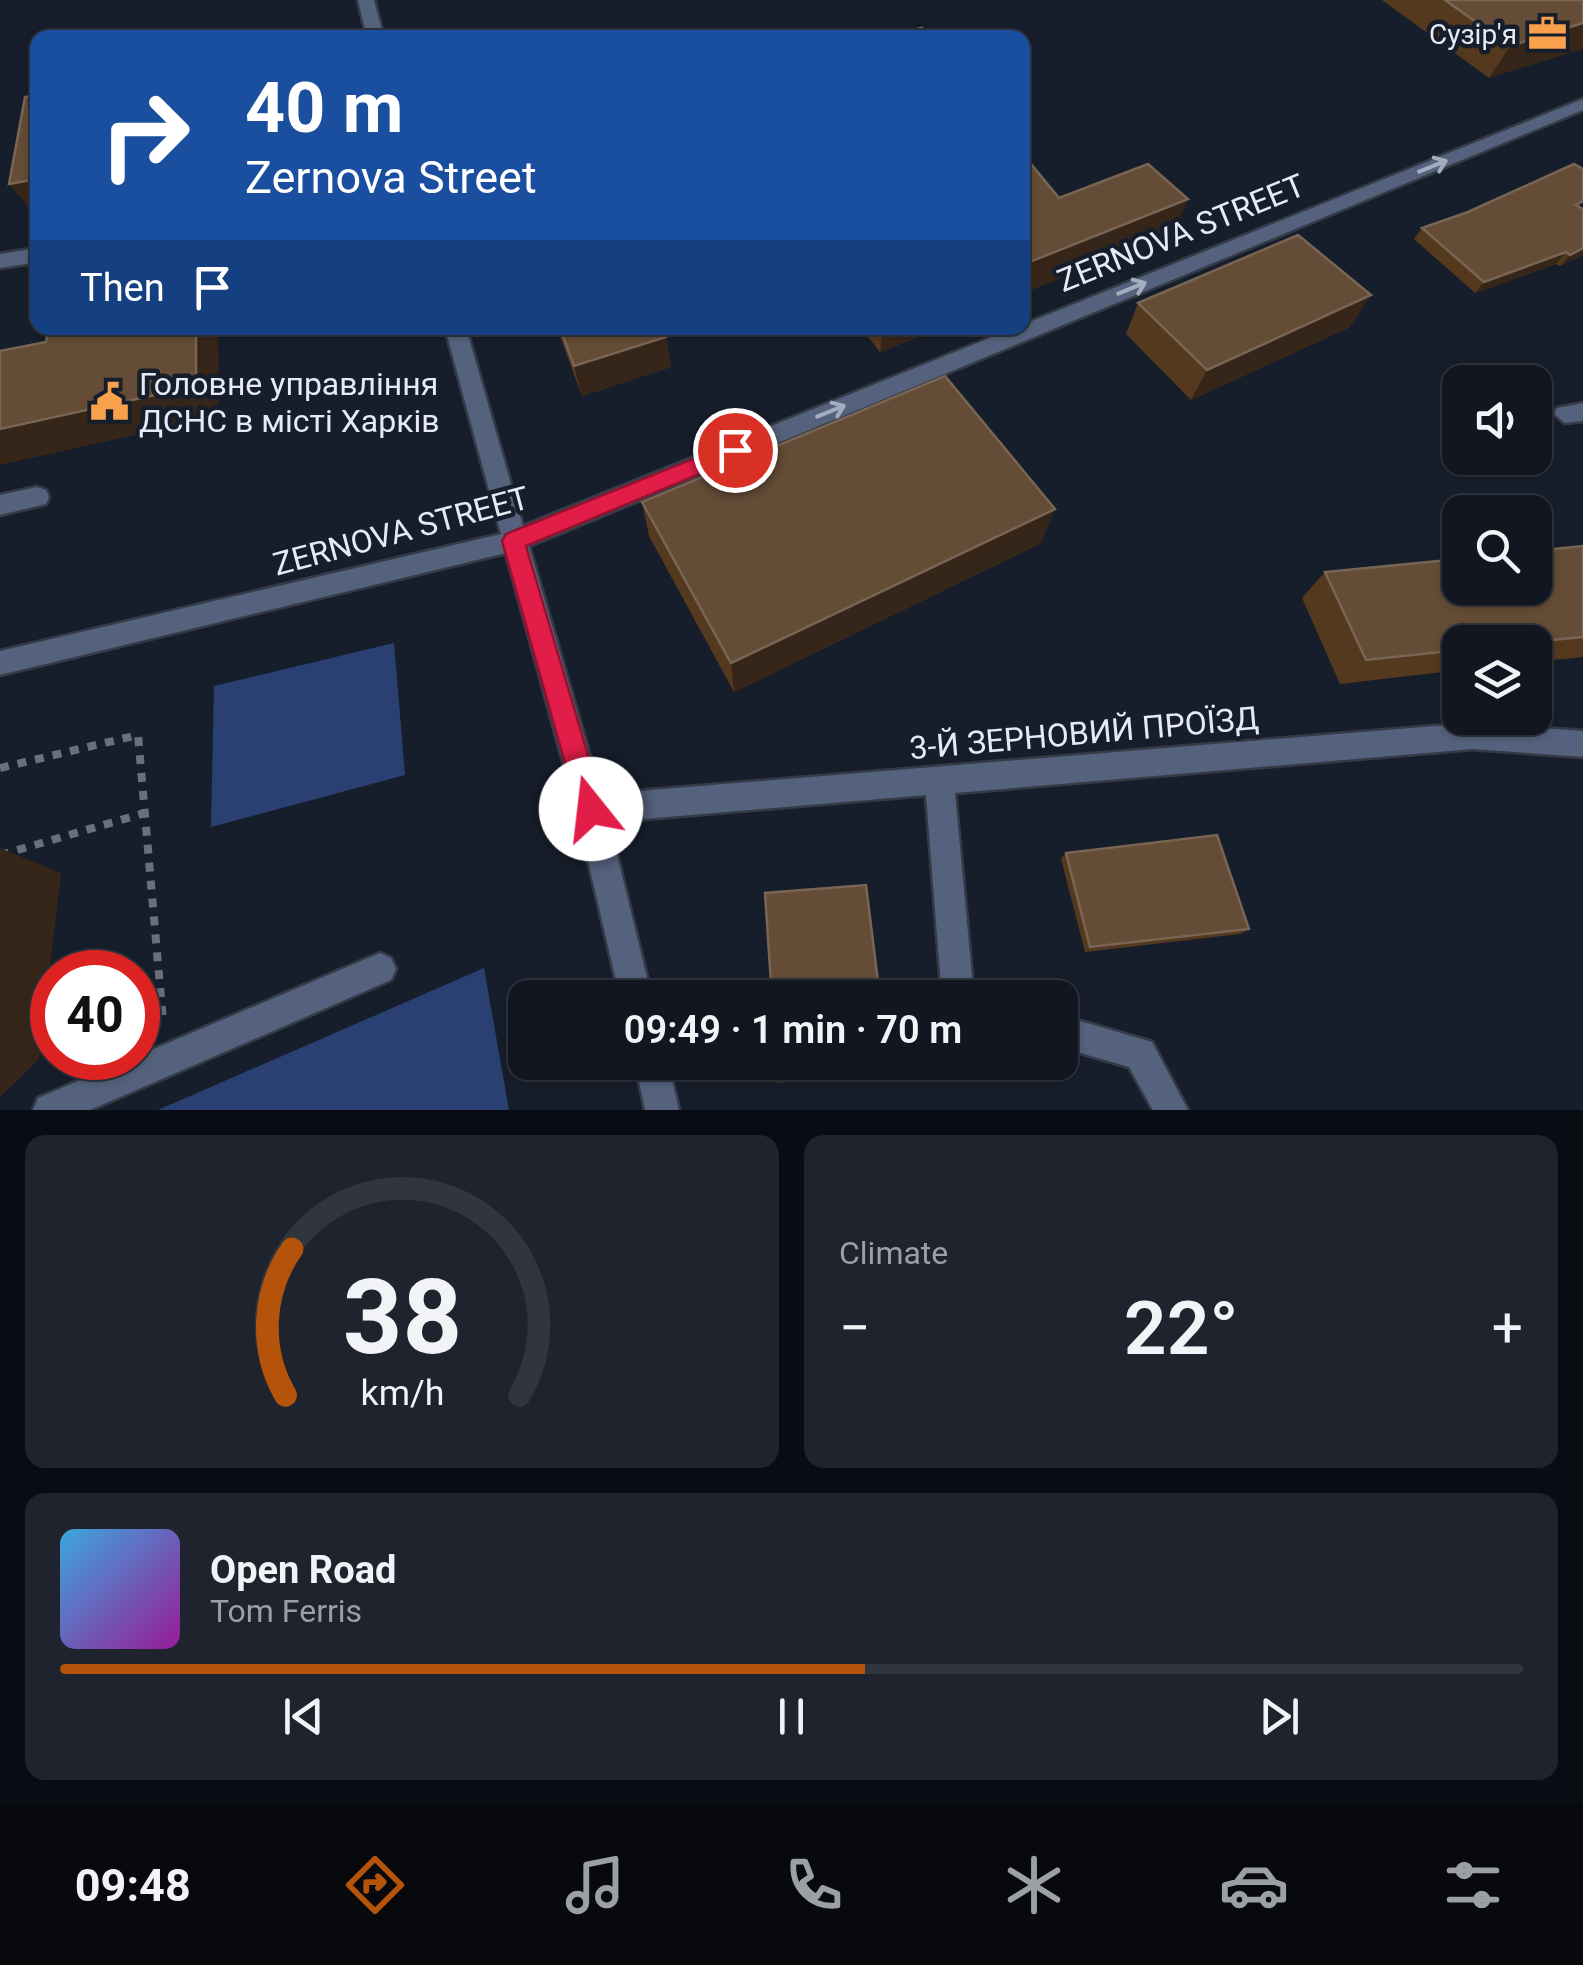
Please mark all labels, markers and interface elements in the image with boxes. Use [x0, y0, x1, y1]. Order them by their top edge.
office icon: Сузір'я [1526, 13, 1568, 55]
place label: Сузір'я [1429, 18, 1517, 51]
text: 40 m [245, 67, 403, 149]
icon: right [80, 70, 210, 200]
text: Zernova Street [245, 151, 537, 204]
one-way arrow [1417, 155, 1447, 173]
street label: ZERNOVA STREET [1052, 166, 1310, 300]
icon: arrive [185, 260, 240, 315]
text: Then [80, 266, 165, 310]
one-way arrow [1116, 278, 1147, 296]
place label: Головне управління ДСНС в місті Харків [139, 365, 440, 440]
map controls [1442, 365, 1552, 735]
button: sound [1442, 365, 1552, 475]
public building icon: Головне управління ДСНС в місті Харків [88, 381, 130, 423]
one-way arrow [815, 401, 846, 419]
pin [693, 408, 778, 493]
icon: arrive [708, 423, 763, 478]
street label: ZERNOVA STREET [269, 479, 533, 583]
button: search [1442, 495, 1552, 605]
button: layers [1442, 625, 1552, 735]
street label: 3-Й ЗЕРНОВИЙ ПРОЇЗД [908, 699, 1260, 767]
position arrow [539, 757, 643, 861]
speed limit sign: 40 [30, 950, 160, 1080]
text: 09:49 · 1 min · 70 m [624, 1008, 962, 1052]
text: Climate [839, 1234, 948, 1272]
text: 38 [342, 1257, 462, 1378]
text: 22° [1124, 1284, 1238, 1372]
text: − [839, 1296, 870, 1360]
text: + [1492, 1296, 1523, 1360]
text: km/h [360, 1372, 444, 1414]
text: Open Road [210, 1548, 396, 1592]
text: Tom Ferris [210, 1592, 362, 1630]
icon: previous [276, 1689, 331, 1744]
icon: pause [764, 1689, 819, 1744]
icon: next [1252, 1689, 1307, 1744]
icon: directions [340, 1850, 410, 1920]
icon: music [560, 1850, 630, 1920]
icon: phone [779, 1850, 849, 1920]
icon: climate [999, 1850, 1069, 1920]
icon: car [1219, 1850, 1289, 1920]
icon: filters [1438, 1850, 1508, 1920]
text: 09:48 [75, 1859, 191, 1912]

